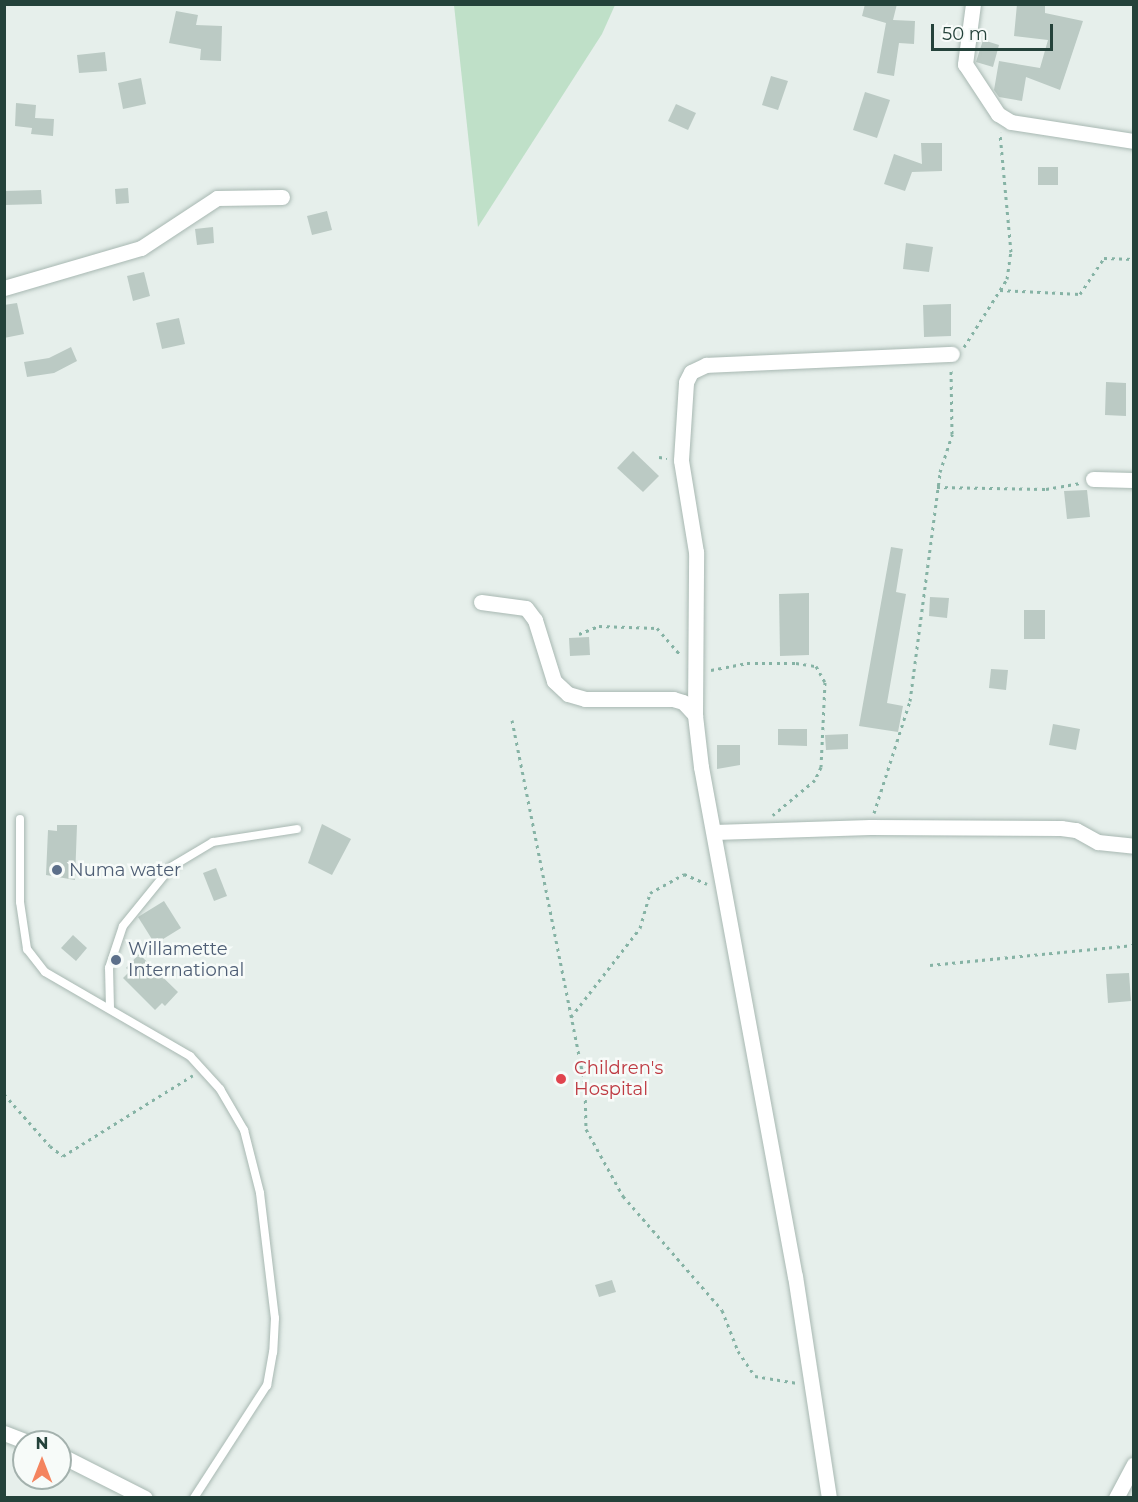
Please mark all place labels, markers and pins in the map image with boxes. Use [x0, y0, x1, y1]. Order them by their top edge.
place label: Numa water [69, 859, 181, 881]
marker: Numa water [50, 863, 64, 877]
place label: Willamette International [128, 939, 244, 982]
marker: Willamette International [109, 953, 123, 967]
place label: Children's Hospital [574, 1058, 663, 1100]
marker: Children's Hospital [552, 1070, 570, 1088]

